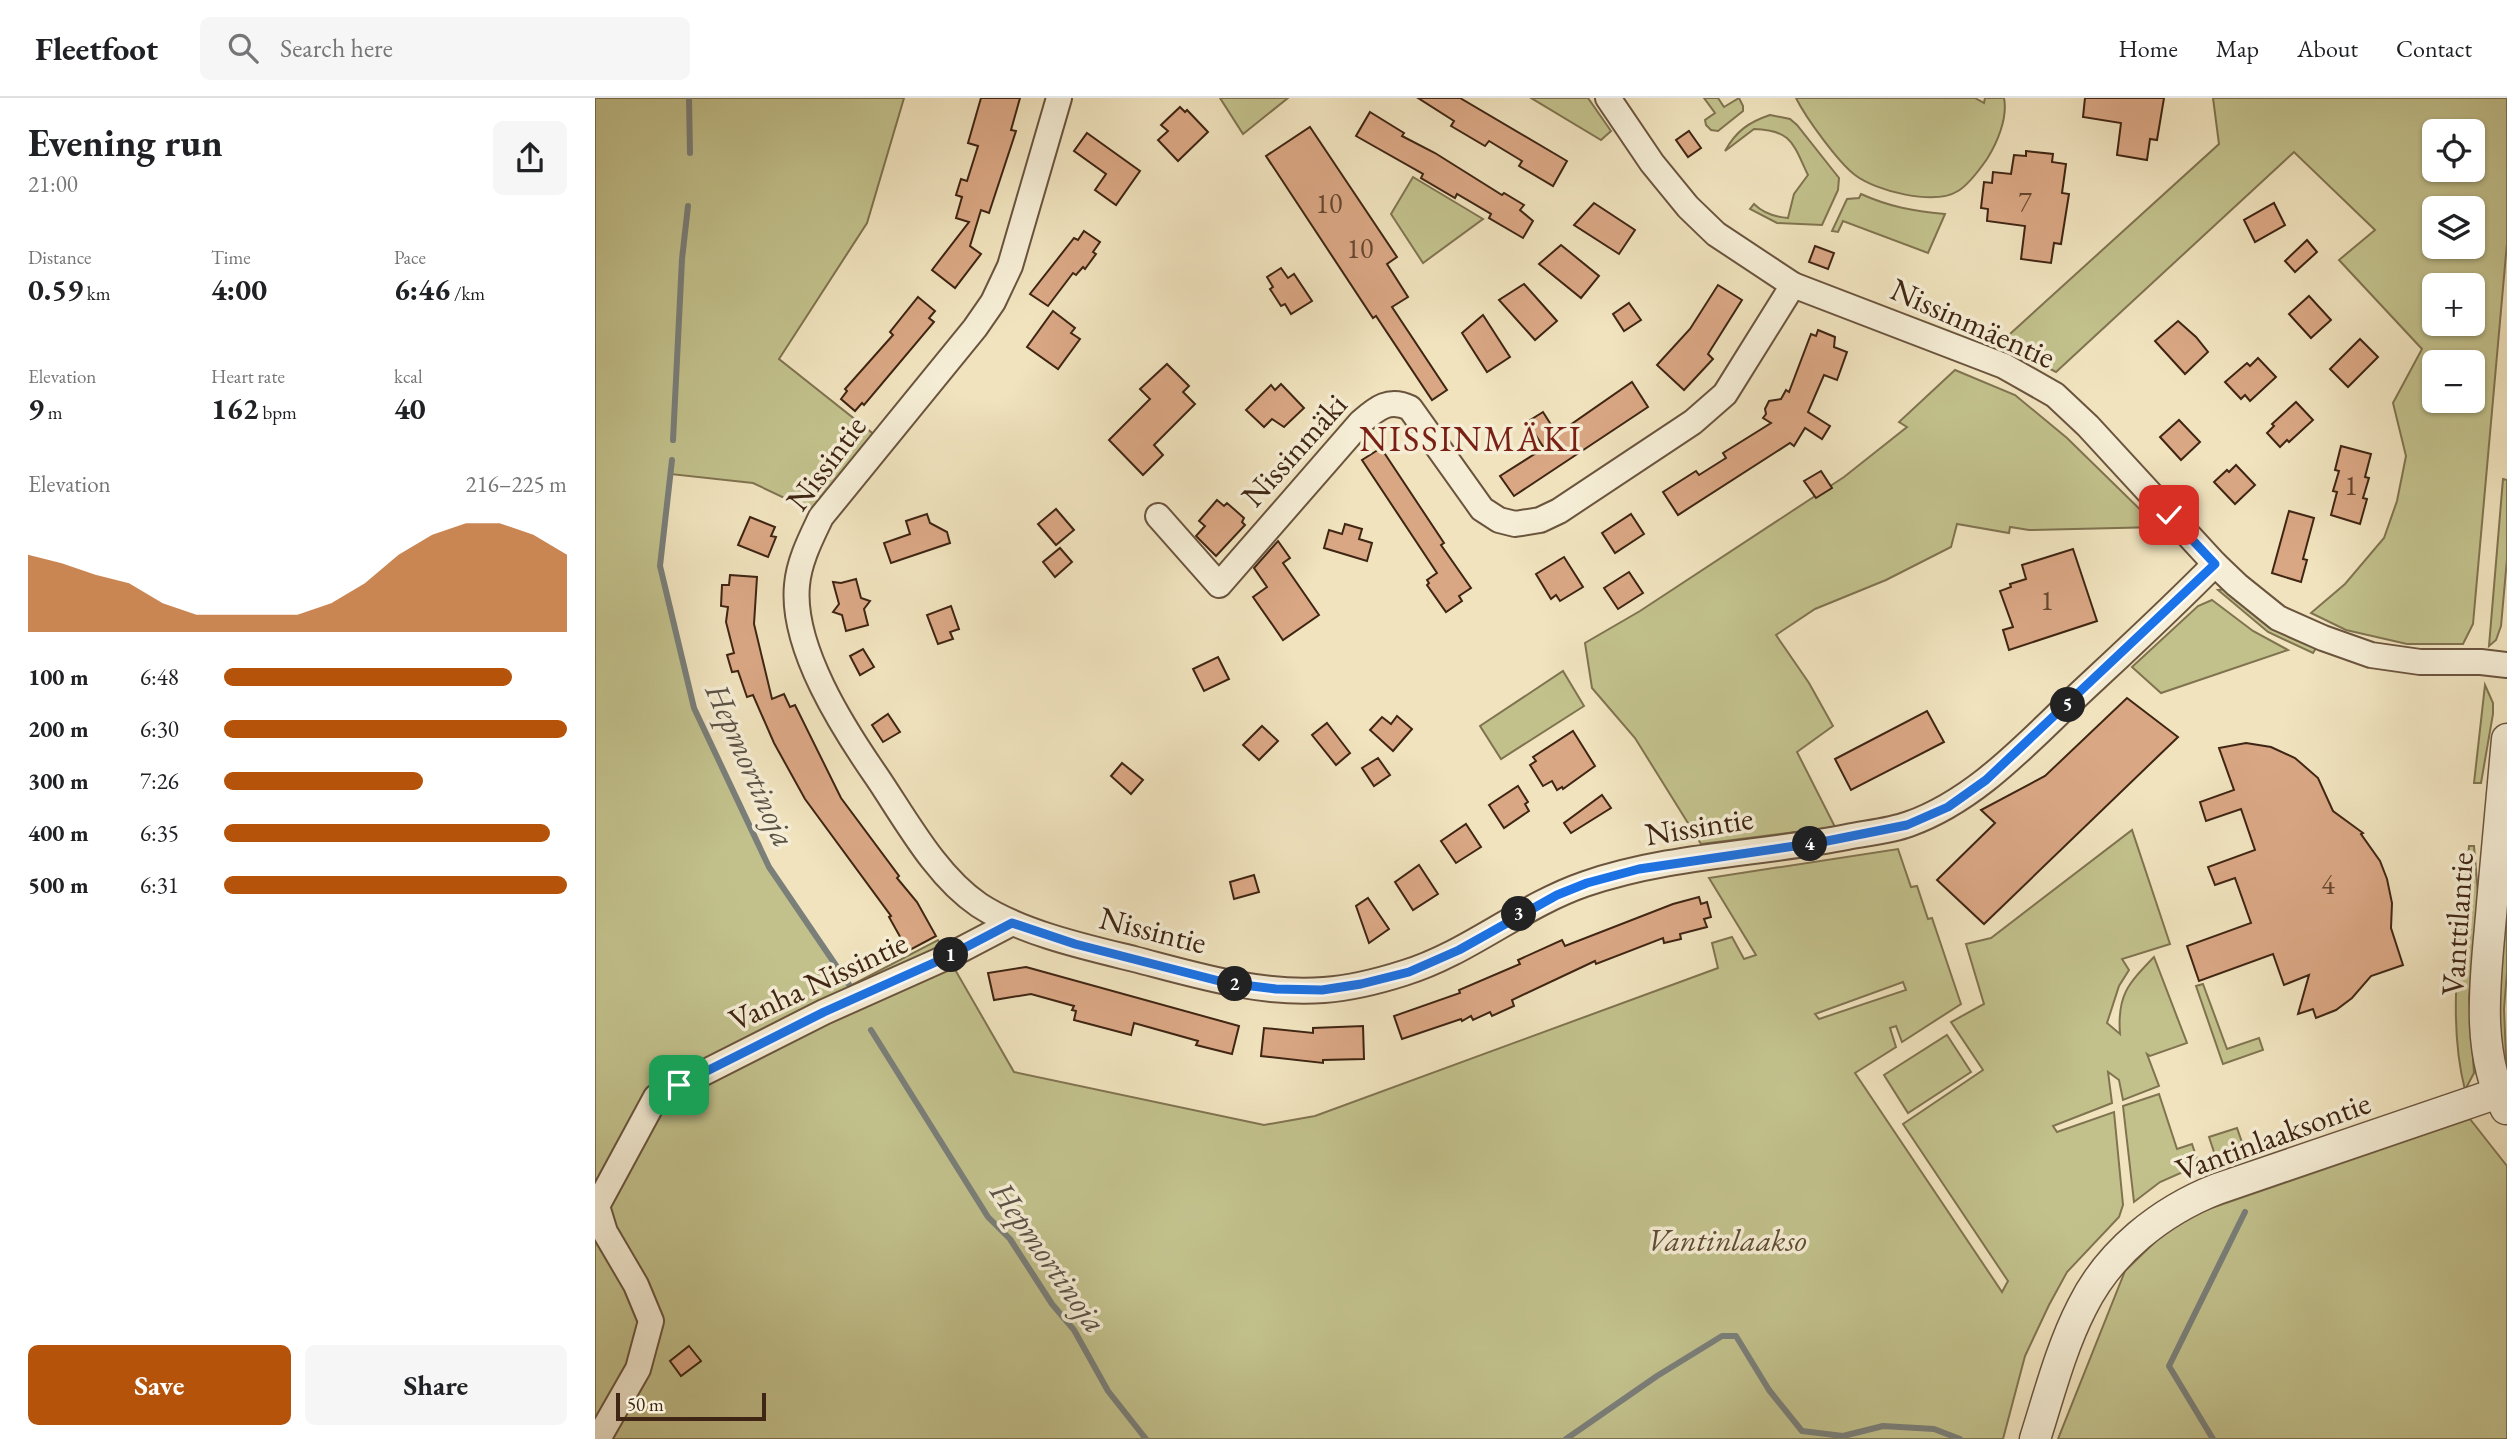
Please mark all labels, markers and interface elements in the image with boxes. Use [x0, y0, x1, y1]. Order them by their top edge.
search box [200, 17, 690, 80]
text: Fleetfoot [35, 27, 158, 70]
icon: search [224, 29, 262, 67]
text: Search here [280, 31, 393, 65]
text: Home [2118, 33, 2178, 64]
text: Map [2216, 33, 2259, 64]
text: About [2297, 33, 2358, 64]
text: Contact [2396, 33, 2472, 64]
text: Evening run [28, 118, 223, 167]
map controls [2422, 119, 2485, 413]
button: locate [2422, 119, 2485, 182]
button: share [493, 121, 567, 195]
text: 21:00 [28, 169, 78, 199]
house number: 7 [2018, 183, 2032, 219]
house number: 10 [1316, 185, 1342, 221]
button: layers [2422, 196, 2485, 259]
house number: 10 [1347, 230, 1373, 266]
text: Distance [28, 245, 91, 270]
text: Time [211, 245, 251, 270]
text: Pace [394, 245, 426, 270]
street label: Nissinmäentie [1884, 268, 2062, 378]
text: 0.59 [28, 270, 83, 309]
text: 4:00 [211, 270, 267, 309]
text: 6:46 [394, 270, 450, 309]
button: + [2422, 273, 2485, 336]
text: km [83, 281, 111, 306]
text: /km [450, 281, 485, 306]
button: − [2422, 350, 2485, 413]
text: Elevation [28, 364, 96, 389]
text: Heart rate [211, 364, 285, 389]
text: kcal [394, 364, 423, 389]
street label: Nissinmäki [1232, 384, 1356, 516]
text: 9 [28, 389, 44, 428]
text: 162 [211, 389, 259, 428]
text: 40 [394, 389, 426, 428]
text: m [44, 400, 62, 425]
text: bpm [259, 400, 297, 425]
street label: Nissintie [776, 407, 876, 519]
district label: NISSINMÄKI [1359, 416, 1583, 461]
house number: 1 [2344, 467, 2358, 503]
text: Elevation [28, 469, 111, 499]
text: 216–225 m [466, 469, 567, 499]
pin [2139, 485, 2199, 545]
icon: check [2150, 496, 2188, 534]
house number: 1 [2040, 582, 2054, 618]
text: 100 m [28, 662, 89, 692]
text: 6:48 [140, 662, 179, 692]
water label: Hepmortinoja [695, 675, 806, 854]
pin: 5 [2051, 688, 2085, 722]
text: 5 [2062, 692, 2073, 717]
text: 200 m [28, 714, 89, 744]
text: 6:30 [140, 714, 179, 744]
text: 300 m [28, 766, 89, 796]
text: 7:26 [140, 766, 179, 796]
street label: Nissintie [1642, 797, 1756, 855]
text: 400 m [28, 818, 89, 848]
text: 6:35 [140, 818, 179, 848]
pin: 4 [1793, 826, 1827, 862]
text: 4 [1804, 831, 1815, 856]
street label: Vanttilantie [2431, 851, 2483, 997]
house number: 4 [2321, 866, 2335, 902]
text: 500 m [28, 870, 89, 900]
text: 6:31 [140, 870, 179, 900]
street label: Nissintie [1095, 896, 1211, 964]
pin: 3 [1501, 896, 1537, 932]
text: 3 [1513, 901, 1524, 926]
street label: Vanha Nissintie [722, 921, 914, 1041]
pin: 1 [933, 938, 969, 972]
text: 1 [945, 942, 956, 967]
pin: 2 [1217, 966, 1253, 1001]
text: 2 [1229, 971, 1240, 996]
pin [649, 1055, 709, 1115]
icon: arrive [660, 1066, 698, 1104]
street label: Vantinlaaksontie [2170, 1081, 2376, 1191]
water label: Hepmortinoja [981, 1172, 1117, 1341]
park label: Vantinlaakso [1647, 1219, 1807, 1261]
button: Save [28, 1345, 291, 1425]
button: Share [305, 1345, 567, 1425]
scale bar [616, 1390, 767, 1422]
text: 50 m [627, 1392, 664, 1417]

